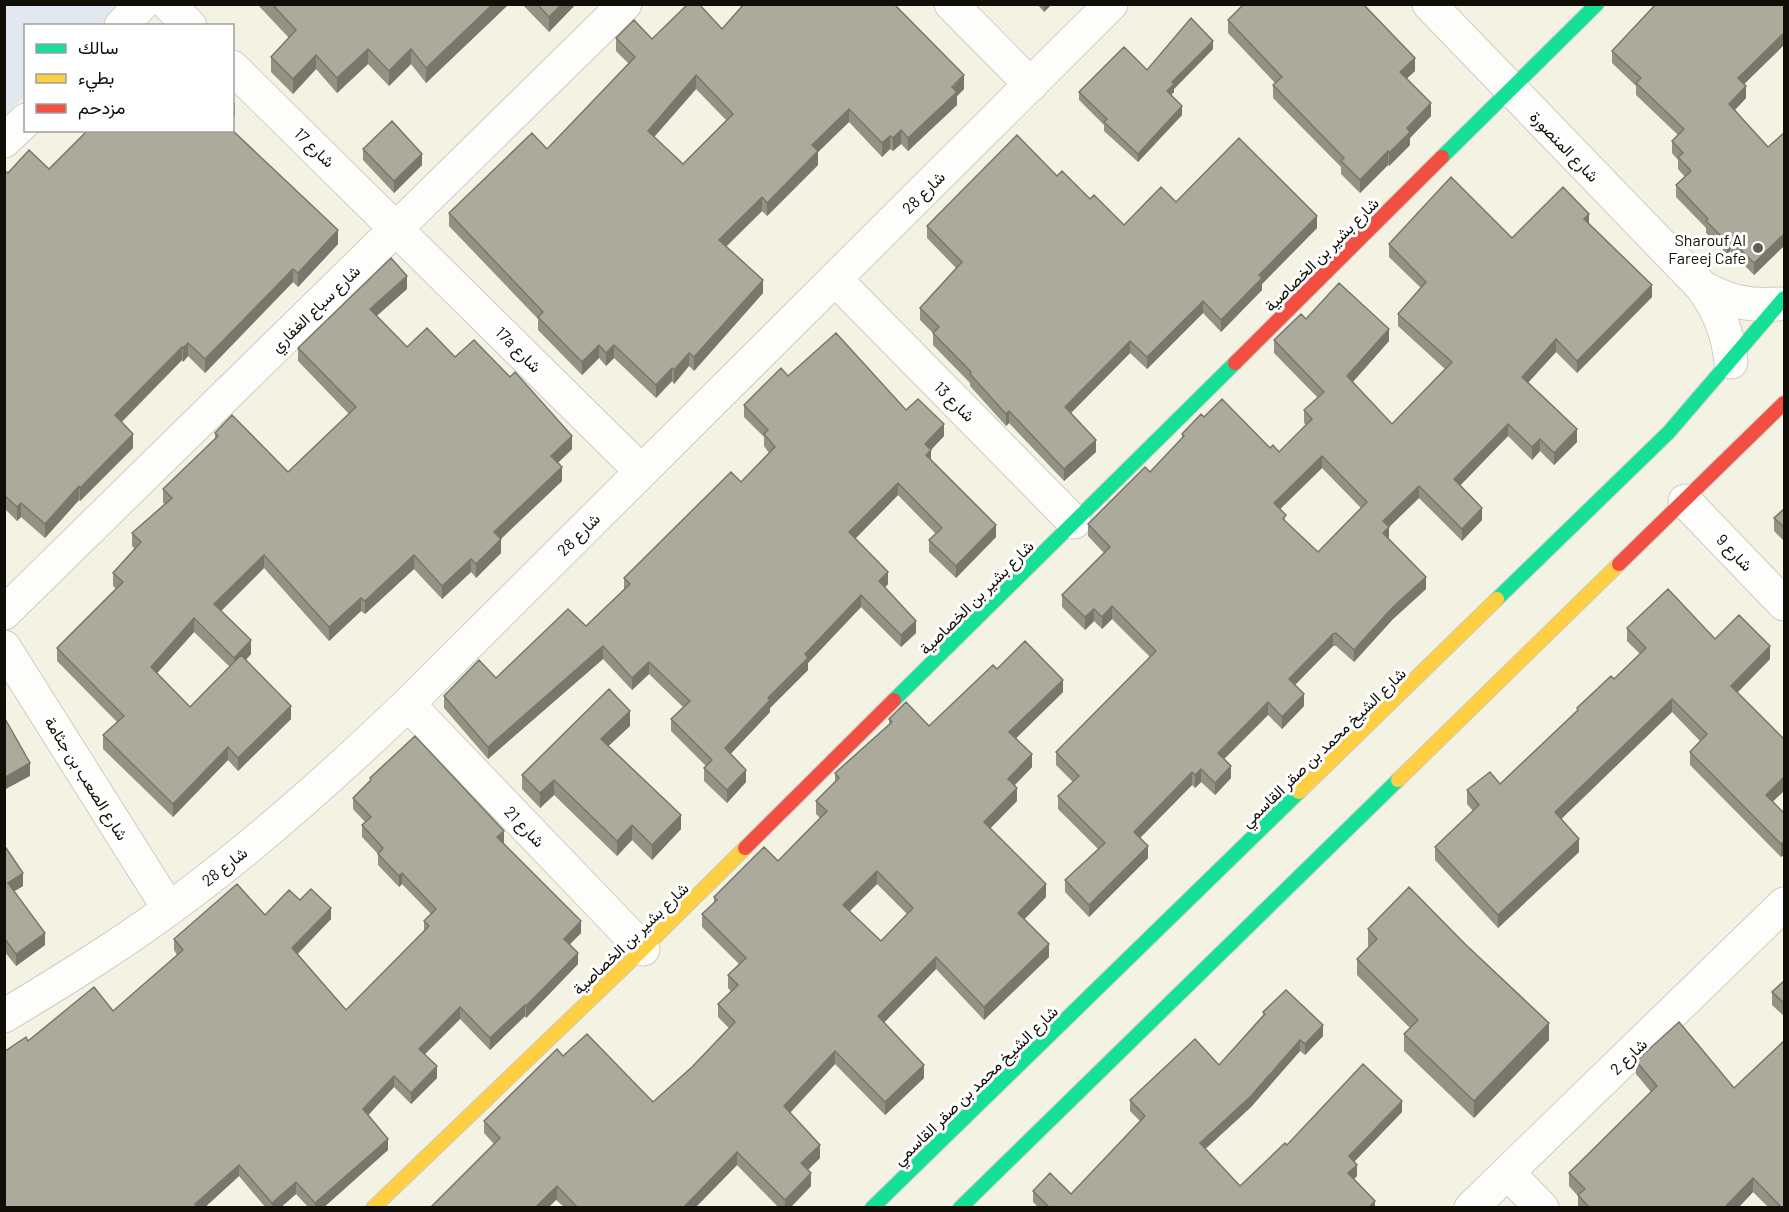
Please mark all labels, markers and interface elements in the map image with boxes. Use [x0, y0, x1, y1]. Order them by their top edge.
legend [24, 24, 234, 132]
text: سالك [78, 36, 118, 58]
text: بطيء [78, 66, 114, 93]
text: مزدحم [78, 96, 125, 120]
street label: شارع المنصورة [1524, 107, 1603, 187]
street label: شارع 17 [289, 123, 339, 173]
street label: شارع 28 [898, 167, 950, 219]
street label: شارع بشير بن الخصاصية [1260, 193, 1384, 317]
place label: Sharouf Al Fareej Cafe [1668, 230, 1746, 267]
marker: Sharouf Al Fareej Cafe [1751, 241, 1765, 255]
street label: شارع سباع الغفاري [266, 261, 367, 359]
street label: 17a شارع [490, 322, 546, 378]
street label: شارع 13 [929, 377, 979, 427]
street label: شارع 28 [553, 509, 605, 561]
street label: شارع 9 [1711, 530, 1757, 576]
street label: شارع بشير بن الخصاصية [915, 536, 1039, 660]
street label: شارع الشيخ محمد بن صقر القاسمي [1237, 663, 1413, 834]
street label: شارع الصعب بن جثامة [39, 713, 133, 845]
street label: شارع 21 [499, 802, 549, 852]
street label: شارع 28 [198, 842, 252, 892]
street label: شارع بشير بن الخصاصية [568, 878, 694, 1000]
street label: شارع الشيخ محمد بن صقر القاسمي [889, 1001, 1065, 1172]
street label: شارع 2 [1606, 1034, 1652, 1080]

